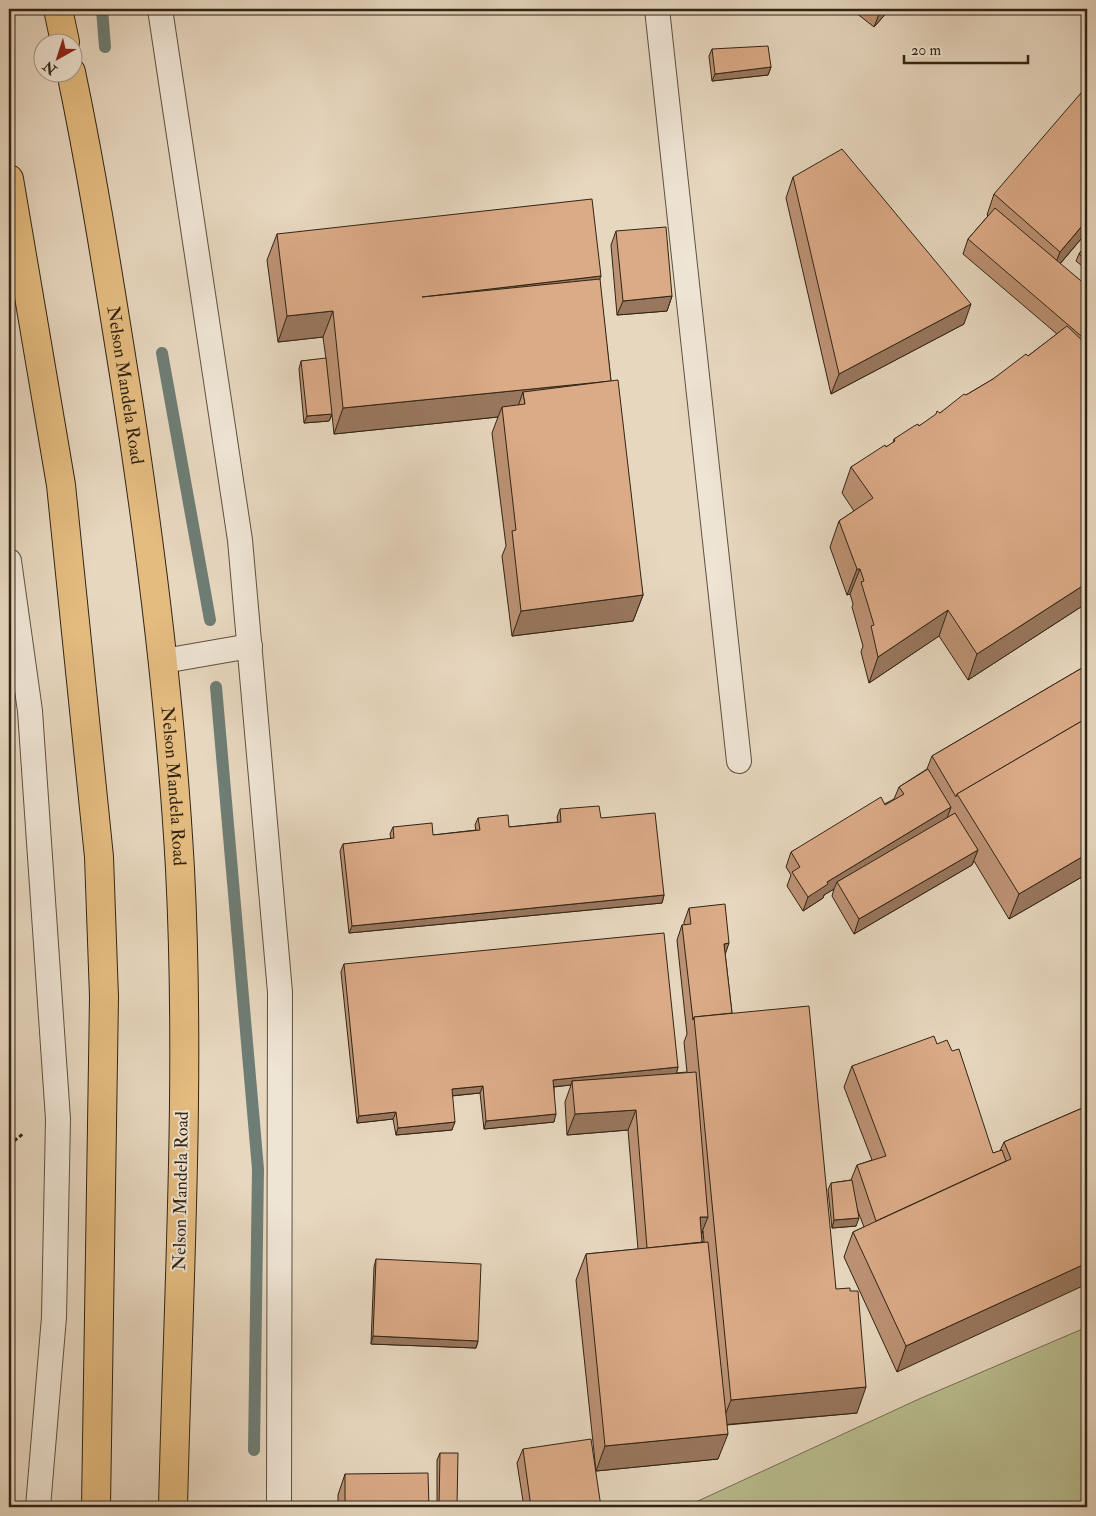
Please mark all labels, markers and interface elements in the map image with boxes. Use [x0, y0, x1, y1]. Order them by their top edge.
north arrow [32, 32, 82, 82]
scale bar [904, 32, 1027, 64]
text: 20 m [911, 41, 941, 60]
text: N [40, 57, 61, 79]
street label: Nelson Mandela Road [102, 304, 149, 466]
street label: Nelson Mandela Road [156, 706, 191, 867]
street label: Nelson Mandela Road [168, 1111, 194, 1271]

